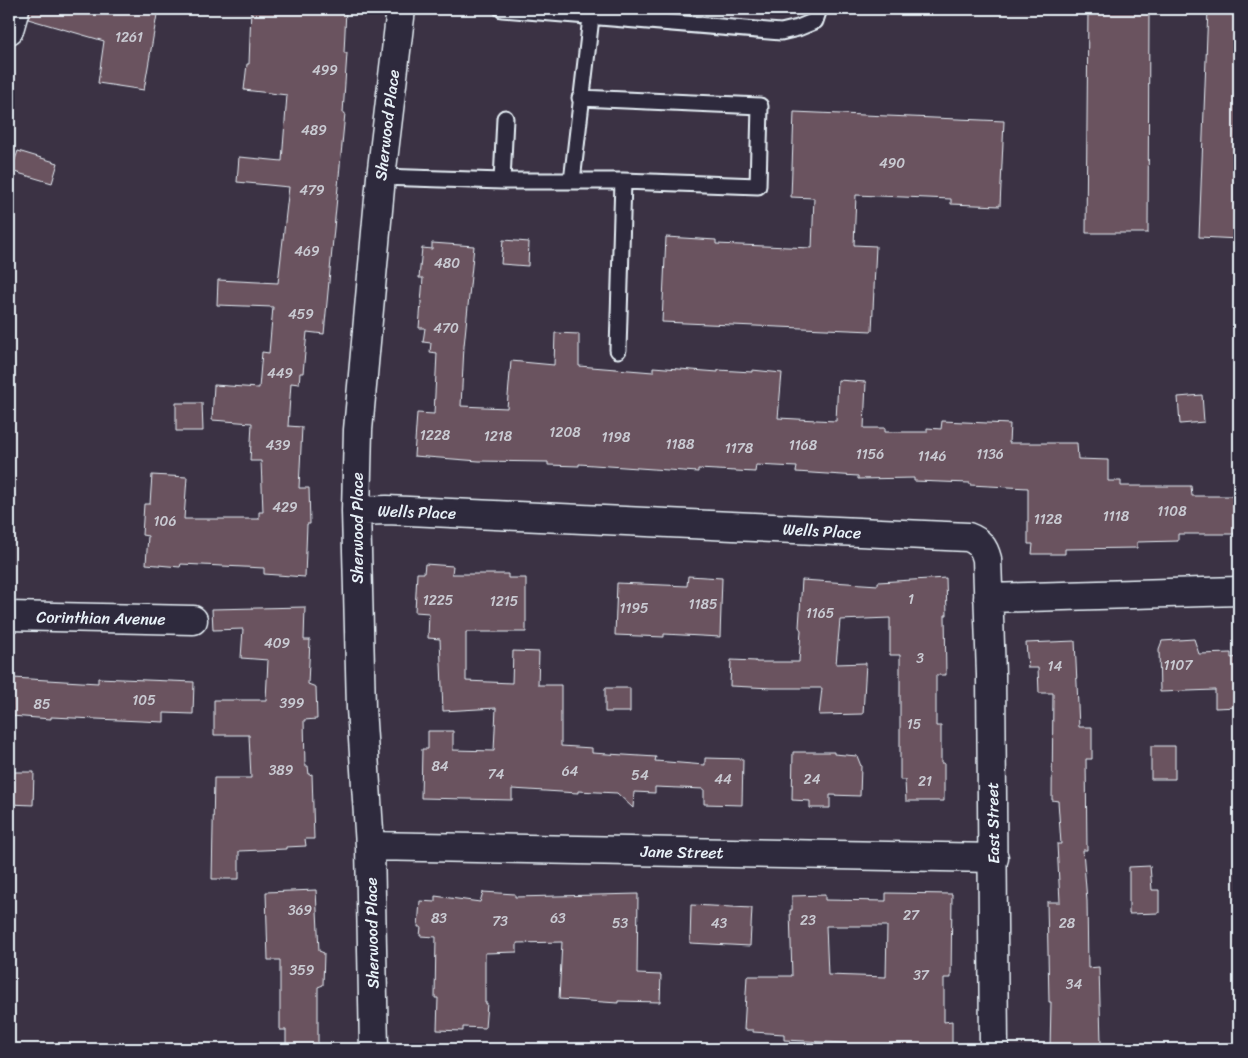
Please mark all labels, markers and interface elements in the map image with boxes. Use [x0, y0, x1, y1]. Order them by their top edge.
house number: 1261 [115, 25, 143, 50]
house number: 499 [312, 58, 338, 83]
street label: Sherwood Place [366, 68, 408, 182]
house number: 489 [301, 118, 327, 143]
house number: 490 [879, 151, 905, 176]
house number: 479 [299, 178, 325, 203]
house number: 469 [294, 239, 320, 264]
house number: 480 [434, 251, 460, 276]
house number: 459 [288, 302, 314, 327]
house number: 470 [433, 316, 459, 341]
house number: 449 [267, 361, 293, 386]
house number: 1208 [549, 420, 581, 445]
house number: 1228 [420, 423, 451, 448]
house number: 1218 [484, 424, 513, 449]
house number: 1198 [601, 425, 631, 450]
house number: 1188 [666, 432, 695, 457]
house number: 439 [265, 433, 291, 458]
house number: 1168 [789, 433, 818, 458]
house number: 1178 [725, 436, 754, 461]
house number: 1156 [856, 442, 884, 467]
house number: 1136 [976, 442, 1004, 467]
house number: 1146 [918, 444, 946, 469]
street label: Sherwood Place [343, 472, 372, 584]
house number: 429 [272, 495, 298, 520]
street label: Wells Place [377, 496, 457, 528]
house number: 1108 [1157, 499, 1187, 524]
house number: 1118 [1103, 504, 1130, 529]
house number: 1128 [1034, 507, 1063, 532]
house number: 106 [154, 509, 176, 534]
street label: Wells Place [782, 514, 862, 548]
house number: 1 [908, 587, 914, 612]
house number: 1225 [423, 588, 454, 613]
house number: 1215 [490, 589, 519, 614]
house number: 1185 [688, 592, 718, 617]
house number: 1195 [619, 596, 649, 621]
house number: 1165 [806, 601, 835, 626]
street label: Corinthian Avenue [36, 602, 166, 634]
house number: 409 [264, 631, 290, 656]
house number: 3 [916, 646, 924, 671]
house number: 1107 [1164, 653, 1193, 678]
house number: 14 [1048, 654, 1063, 679]
house number: 105 [132, 688, 156, 713]
house number: 399 [280, 691, 305, 716]
house number: 85 [34, 692, 51, 717]
house number: 15 [907, 712, 922, 737]
house number: 84 [431, 754, 449, 779]
house number: 389 [269, 758, 294, 783]
house number: 64 [562, 759, 579, 784]
house number: 74 [488, 762, 505, 787]
house number: 54 [631, 763, 649, 788]
house number: 44 [714, 767, 732, 792]
house number: 24 [804, 767, 821, 792]
house number: 21 [918, 769, 932, 794]
street label: East Street [978, 782, 1008, 864]
street label: Jane Street [639, 837, 724, 867]
street label: Sherwood Place [357, 877, 387, 989]
house number: 369 [288, 898, 313, 923]
house number: 27 [903, 903, 920, 928]
house number: 83 [431, 906, 447, 931]
house number: 63 [550, 906, 566, 931]
house number: 23 [800, 908, 816, 933]
house number: 73 [492, 909, 508, 934]
house number: 53 [612, 911, 628, 936]
house number: 43 [711, 911, 728, 936]
house number: 28 [1059, 911, 1076, 936]
house number: 359 [290, 958, 315, 983]
house number: 37 [913, 963, 930, 988]
house number: 34 [1066, 972, 1082, 997]

